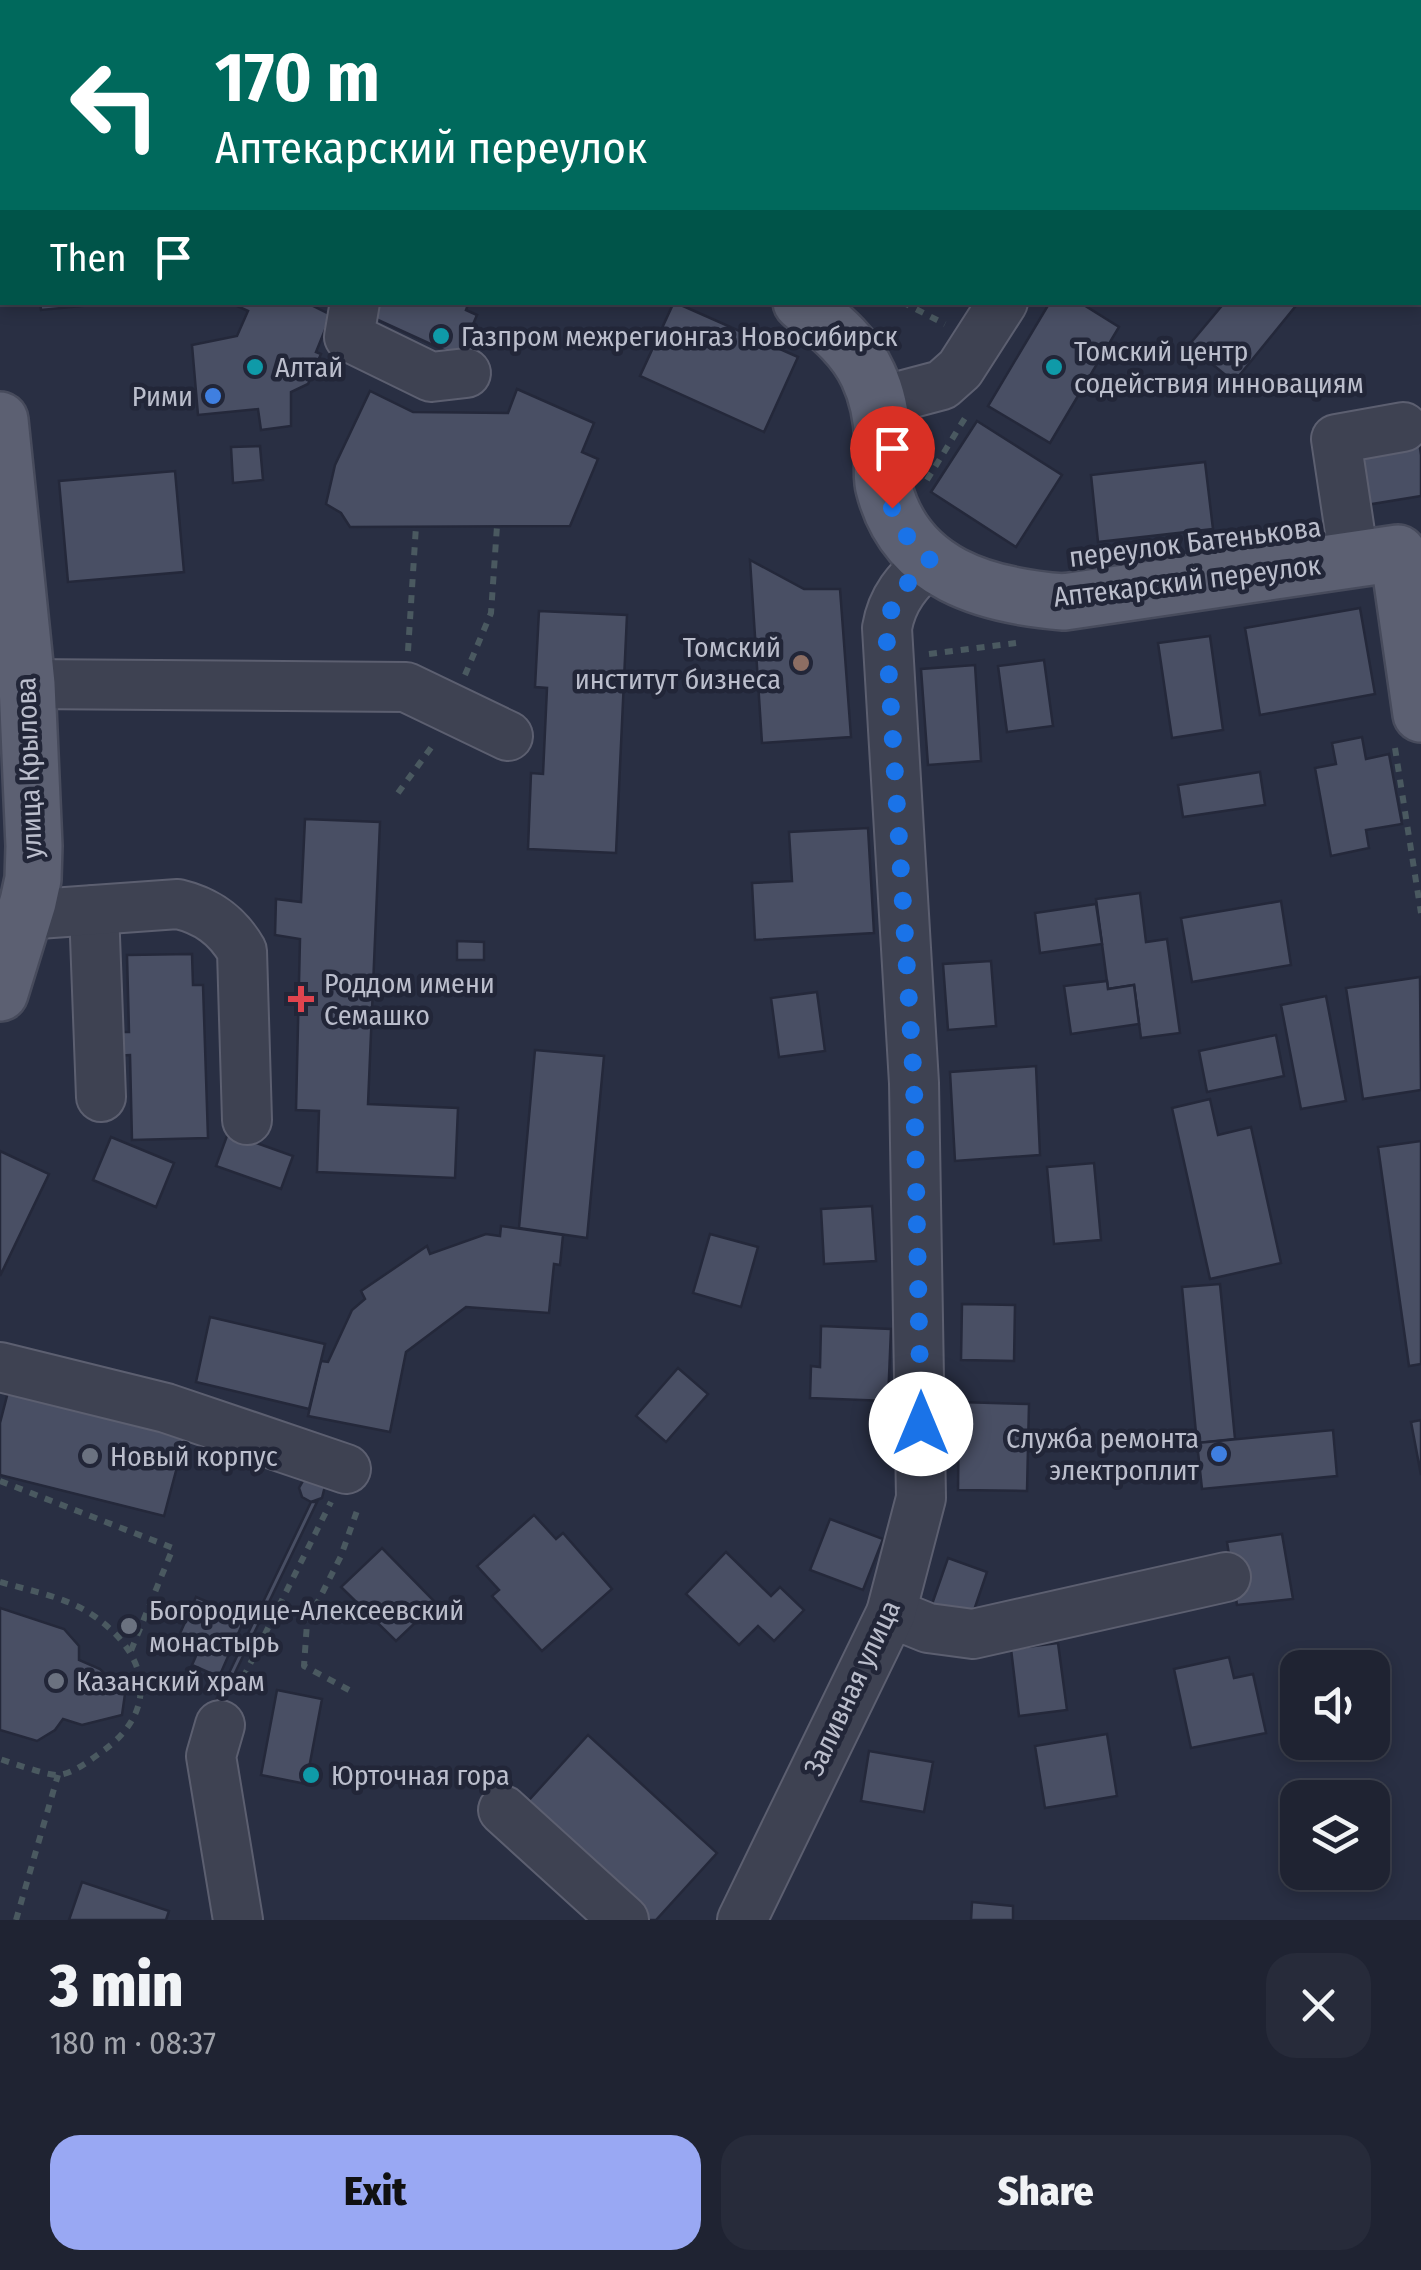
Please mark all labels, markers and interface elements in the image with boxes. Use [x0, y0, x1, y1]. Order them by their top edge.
text: 170 m [215, 36, 380, 120]
icon: left [50, 40, 180, 170]
text: Аптекарский переулок [215, 121, 647, 175]
icon: arrive [146, 230, 201, 285]
text: Then [50, 235, 126, 281]
place label: Газпром межрегионгаз Новосибирск [461, 320, 898, 353]
marker: Газпром межрегионгаз Новосибирск [430, 325, 452, 347]
place label: Томский центр содействия инновациям [1074, 335, 1364, 400]
place label: Алтай [275, 351, 343, 384]
marker: Алтай [244, 356, 266, 378]
marker: Томский центр содействия инновациям [1043, 356, 1065, 378]
place label: Рими [132, 380, 193, 413]
marker: Рими [202, 385, 224, 407]
pin [850, 406, 935, 509]
icon: arrive [865, 421, 920, 476]
street label: переулок Батенькова [1067, 510, 1323, 574]
street label: Аптекарский переулок [1052, 548, 1322, 614]
place label: Томский институт бизнеса [575, 631, 781, 696]
marker: Томский институт бизнеса [790, 652, 812, 674]
street label: улица Крылова [9, 677, 49, 859]
place label: Роддом имени Семашко [324, 967, 495, 1032]
marker: Роддом имени Семашко [288, 986, 314, 1012]
position arrow [869, 1372, 973, 1476]
place label: Служба ремонта электроплит [1006, 1422, 1200, 1487]
place label: Новый корпус [110, 1440, 278, 1473]
marker: Служба ремонта электроплит [1208, 1443, 1230, 1465]
marker: Новый корпус [79, 1445, 101, 1467]
place label: Богородице-Алексеевский монастырь [149, 1594, 464, 1659]
street label: Заливная улица [797, 1595, 907, 1781]
marker: Богородице-Алексеевский монастырь [118, 1615, 140, 1637]
map controls [1280, 1650, 1390, 1890]
button: sound [1280, 1650, 1390, 1760]
place label: Казанский храм [76, 1665, 265, 1698]
marker: Казанский храм [45, 1670, 67, 1692]
place label: Юрточная гора [331, 1759, 510, 1792]
marker: Юрточная гора [300, 1764, 322, 1786]
button: layers [1280, 1780, 1390, 1890]
text: 3 min [50, 1950, 183, 2022]
button: close [1266, 1953, 1371, 2058]
text: 180 m · 08:37 [50, 2024, 216, 2062]
button: Exit [50, 2135, 701, 2250]
button: Share [721, 2135, 1371, 2250]

